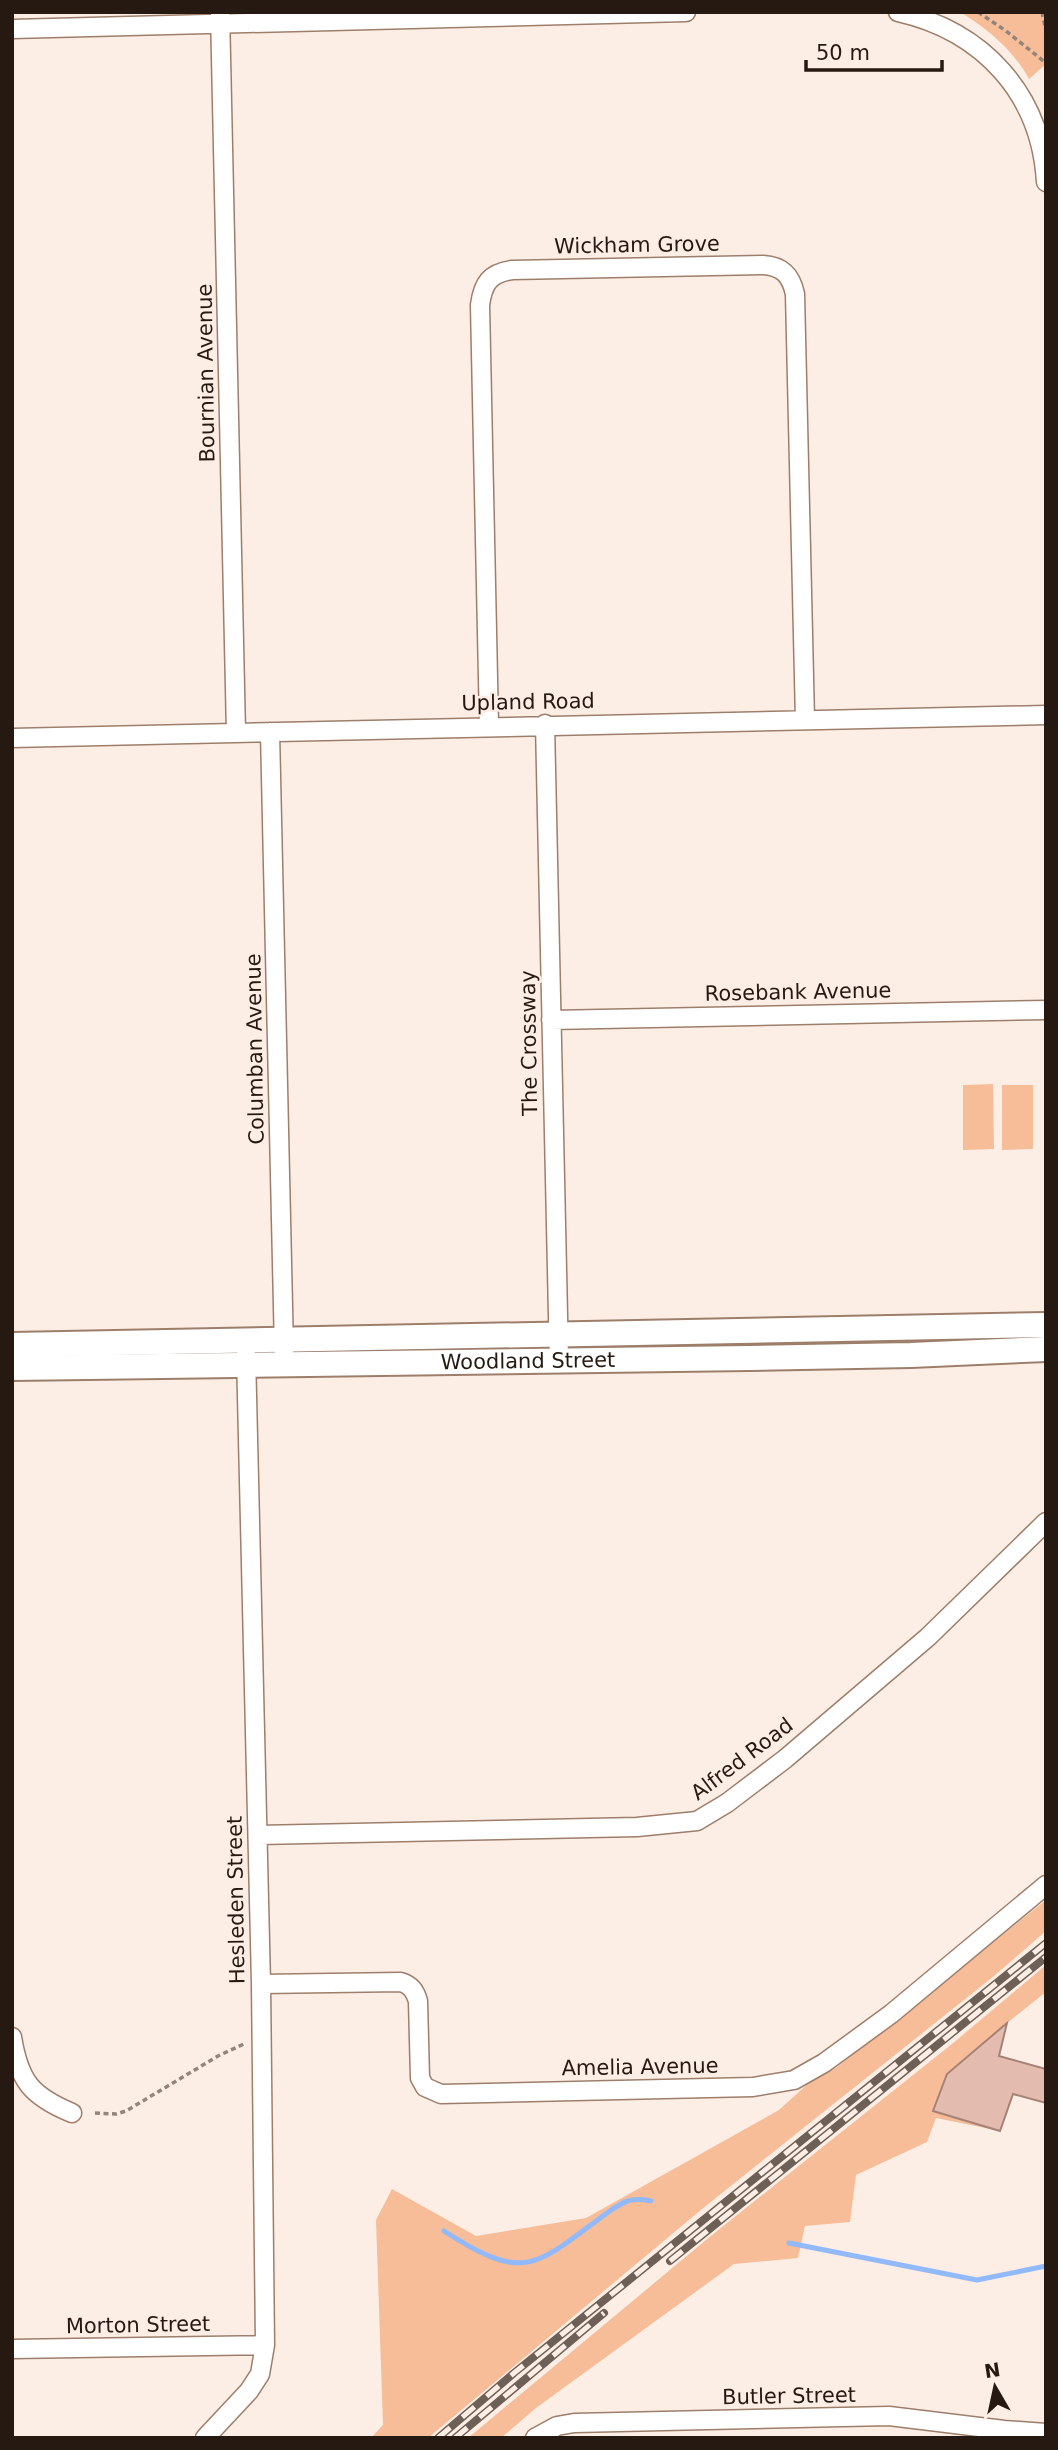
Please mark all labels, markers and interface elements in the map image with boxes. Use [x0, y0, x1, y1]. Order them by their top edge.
scale bar [806, 28, 942, 72]
text: 50 m [816, 41, 870, 65]
street label: Wickham Grove [554, 232, 720, 258]
street label: Bournian Avenue [192, 283, 220, 463]
street label: Upland Road [461, 689, 595, 715]
street label: Columban Avenue [241, 953, 269, 1145]
street label: The Crossway [516, 970, 542, 1117]
street label: Rosebank Avenue [704, 978, 892, 1006]
street label: Woodland Street [441, 1348, 615, 1374]
street label: Alfred Road [686, 1713, 798, 1805]
street label: Hesleden Street [223, 1816, 249, 1984]
street label: Amelia Avenue [561, 2054, 719, 2080]
street label: Morton Street [66, 2312, 210, 2338]
north arrow [960, 2352, 1030, 2422]
text: N [983, 2358, 1002, 2382]
street label: Butler Street [722, 2383, 856, 2409]

